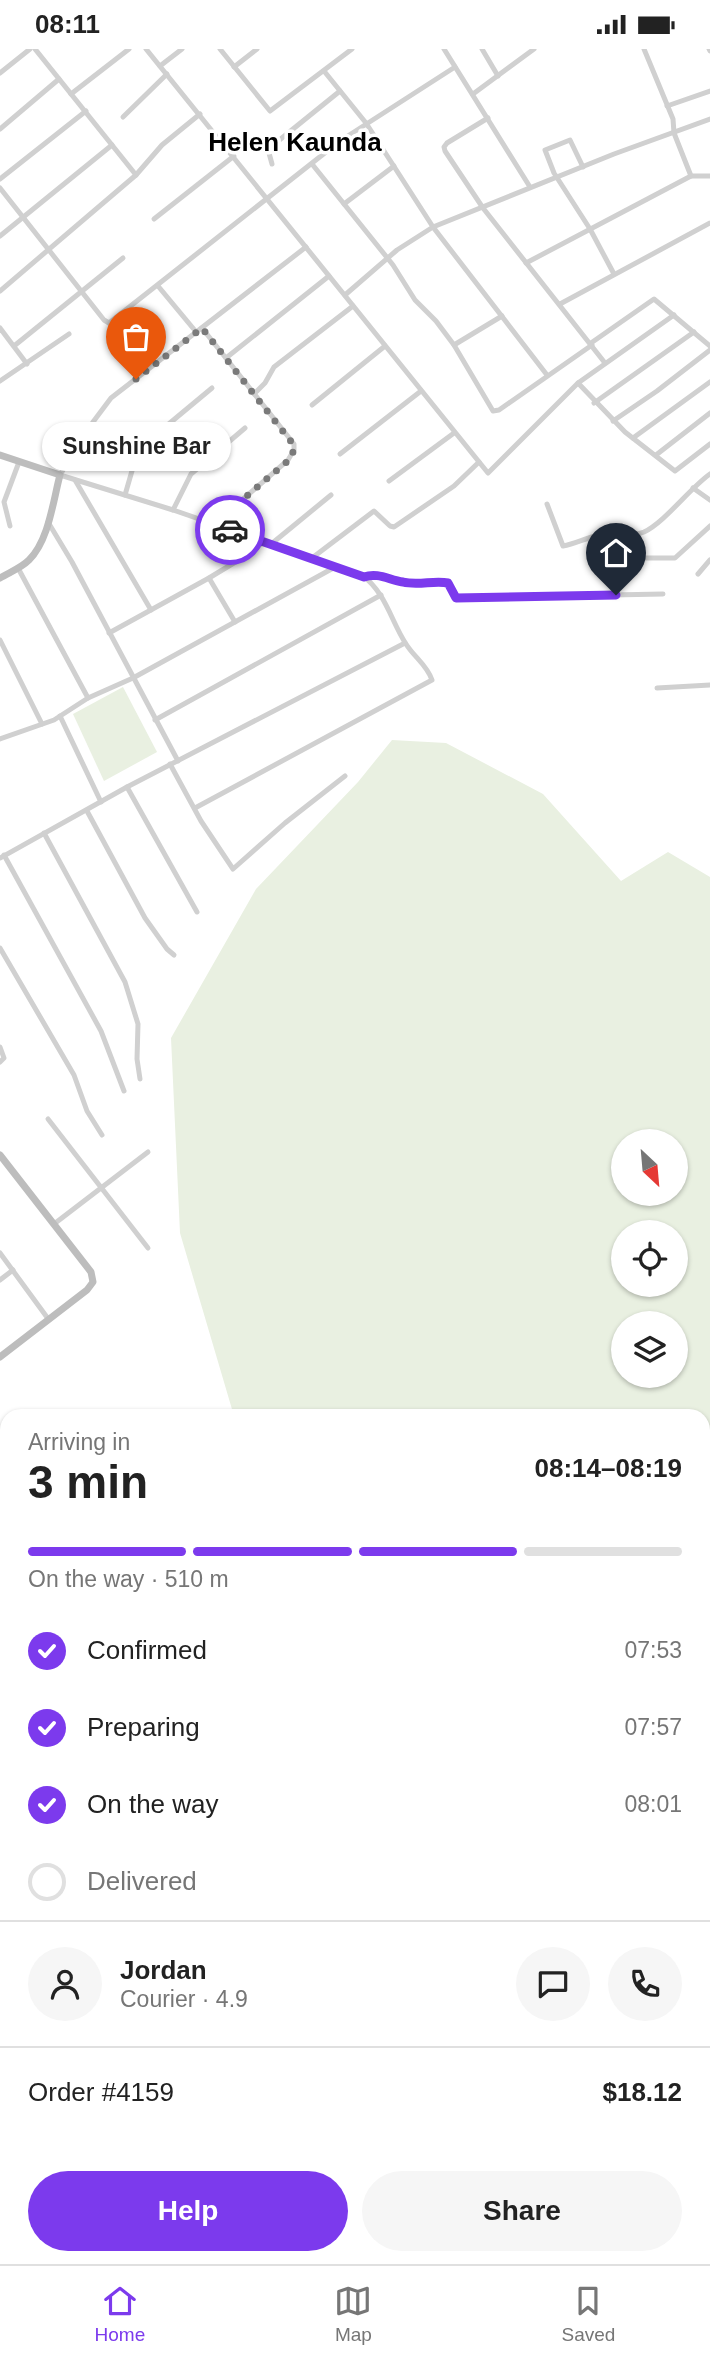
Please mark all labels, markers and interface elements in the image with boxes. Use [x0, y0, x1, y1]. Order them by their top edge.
text: 08:11 [35, 9, 100, 39]
district label: Helen Kaunda [208, 127, 382, 157]
pin [106, 307, 166, 379]
icon: bag [117, 318, 155, 356]
callout: Sunshine Bar [41, 421, 230, 470]
text: Sunshine Bar [62, 433, 211, 459]
courier [195, 495, 265, 565]
icon: car [211, 511, 249, 549]
pin [586, 523, 646, 595]
icon: home [597, 534, 635, 572]
north arrow [611, 1129, 688, 1206]
map controls [611, 1129, 688, 1388]
button: locate [611, 1220, 688, 1297]
button: layers [611, 1311, 688, 1388]
text: Arriving in [28, 1429, 130, 1455]
text: 08:14–08:19 [535, 1453, 682, 1483]
text: 3 min [28, 1456, 148, 1508]
text: On the way · 510 m [28, 1566, 229, 1592]
icon: check [28, 1632, 66, 1670]
text: Confirmed [87, 1635, 207, 1665]
text: 07:53 [624, 1637, 682, 1663]
icon: check [28, 1709, 66, 1747]
text: Preparing [87, 1712, 200, 1742]
text: 07:57 [624, 1714, 682, 1740]
icon: check [28, 1786, 66, 1824]
text: On the way [87, 1789, 219, 1819]
text: 08:01 [624, 1791, 682, 1817]
text: Delivered [87, 1866, 197, 1896]
button: person [28, 1947, 102, 2021]
button: chat [516, 1947, 590, 2021]
button: phone [608, 1947, 682, 2021]
text: Jordan [120, 1955, 207, 1985]
text: Courier · 4.9 [120, 1986, 248, 2012]
text: Order #4159 [28, 2077, 174, 2107]
text: $18.12 [602, 2077, 682, 2107]
button: Help [28, 2171, 348, 2251]
button: Share [362, 2171, 682, 2251]
tab: Home [95, 2282, 145, 2346]
tab: Map [334, 2282, 372, 2346]
tab: Saved [562, 2282, 615, 2346]

